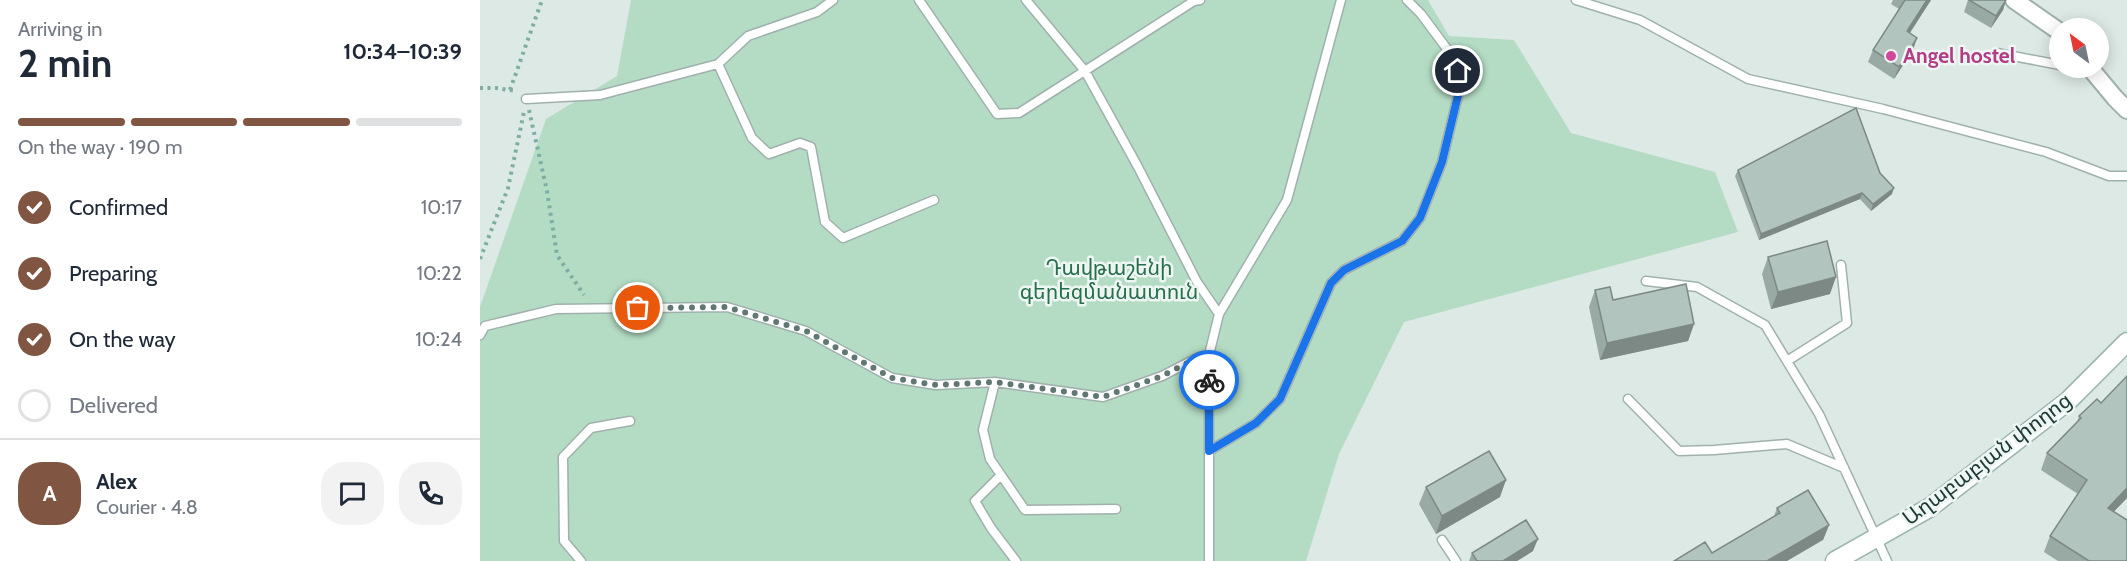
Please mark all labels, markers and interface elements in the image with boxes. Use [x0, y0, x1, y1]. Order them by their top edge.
text: Arriving in [18, 17, 102, 41]
north arrow [2049, 18, 2109, 78]
map controls [2049, 18, 2109, 78]
text: 10:34–10:39 [343, 38, 462, 65]
text: 2 min [18, 39, 112, 87]
place label: Angel hostel [1903, 43, 2016, 68]
pin [1432, 45, 1483, 96]
marker: Angel hostel [1884, 49, 1898, 63]
icon: home [1441, 54, 1474, 87]
text: On the way · 190 m [18, 135, 183, 159]
icon: check [18, 191, 51, 224]
text: Confirmed [69, 194, 168, 221]
text: 10:17 [421, 195, 462, 219]
park label: Դավթաշենի գերեզմանատուն [1020, 255, 1198, 304]
icon: check [18, 257, 51, 290]
text: Preparing [69, 260, 157, 287]
text: 10:22 [416, 261, 462, 285]
pin [612, 282, 663, 333]
icon: bag [621, 291, 654, 324]
icon: check [18, 323, 51, 356]
text: On the way [69, 326, 176, 353]
text: 10:24 [415, 327, 462, 351]
courier [1179, 350, 1239, 410]
icon: bike [1193, 364, 1226, 397]
street label: Աղաբաբյան փողոց [1897, 387, 2076, 530]
text: Delivered [69, 392, 158, 419]
button: chat [321, 462, 384, 525]
button: phone [399, 462, 462, 525]
text: Alex [96, 468, 137, 495]
text: A [43, 480, 56, 507]
text: Courier · 4.8 [96, 495, 198, 519]

